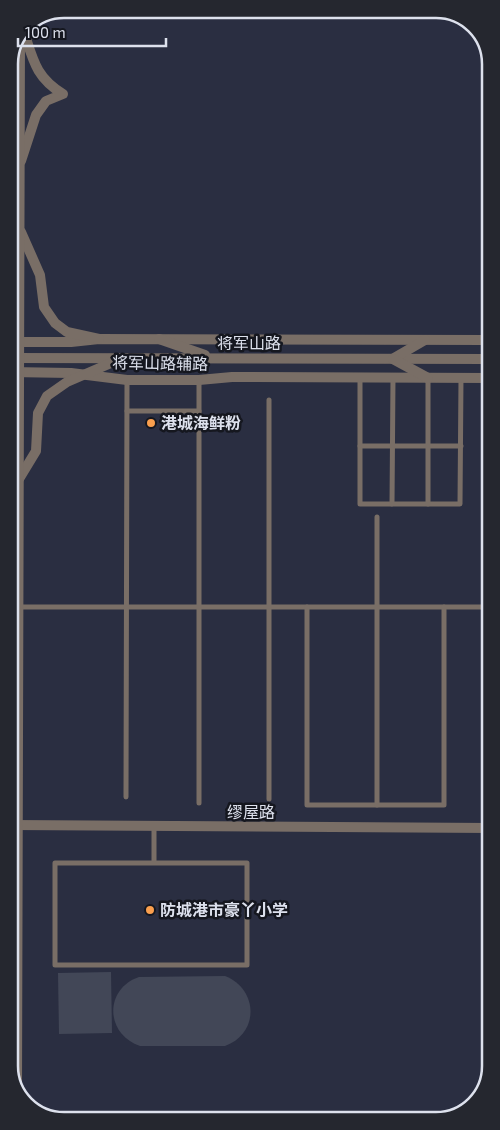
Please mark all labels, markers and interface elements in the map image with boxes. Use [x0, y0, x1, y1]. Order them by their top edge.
scale bar [18, 15, 165, 47]
text: 100 m [25, 23, 66, 41]
street label: 将军山路 [217, 333, 281, 352]
street label: 将军山路辅路 [112, 352, 208, 373]
place label: 港城海鲜粉 [161, 413, 241, 432]
marker: 港城海鲜粉 [145, 417, 157, 429]
street label: 缪屋路 [227, 802, 275, 821]
place label: 防城港市豪丫小学 [160, 900, 288, 919]
marker: 防城港市豪丫小学 [144, 904, 156, 916]

